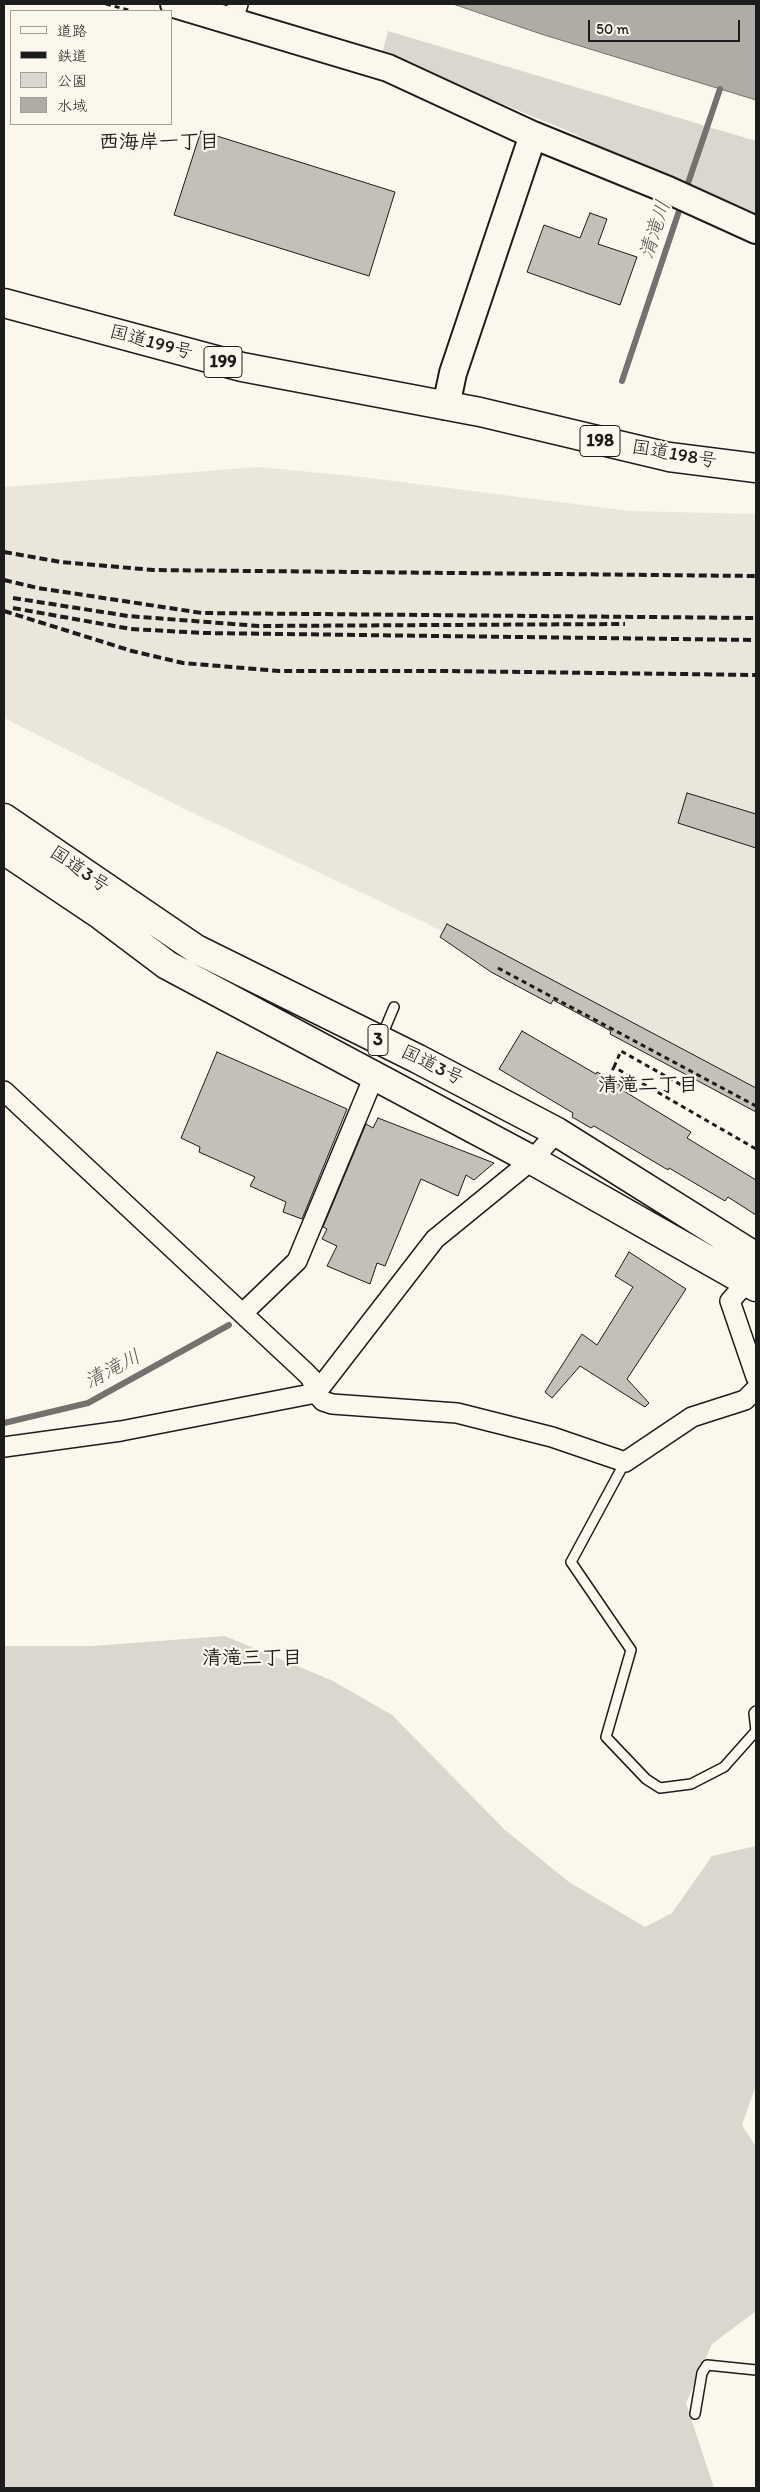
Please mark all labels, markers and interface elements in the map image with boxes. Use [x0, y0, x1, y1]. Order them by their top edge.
legend [10, 10, 172, 125]
scale bar [590, 10, 742, 42]
text: 50 m [596, 20, 629, 38]
text: 道路 [57, 22, 87, 40]
text: 鉄道 [57, 47, 87, 65]
text: 公園 [57, 72, 87, 90]
text: 水域 [57, 97, 87, 115]
district label: 西海岸一丁目 [99, 131, 219, 155]
water label: 清滝川 [635, 198, 677, 262]
street label: 国道199号 [107, 321, 195, 365]
road number: 199 [204, 347, 242, 378]
road number: 198 [580, 426, 620, 456]
street label: 国道198号 [630, 436, 718, 474]
street label: 国道3号 [45, 842, 113, 898]
road number: 3 [368, 1024, 388, 1056]
street label: 国道3号 [397, 1041, 467, 1091]
district label: 清滝二丁目 [598, 1074, 698, 1098]
water label: 清滝川 [81, 1345, 145, 1395]
district label: 清滝三丁目 [202, 1647, 302, 1671]

